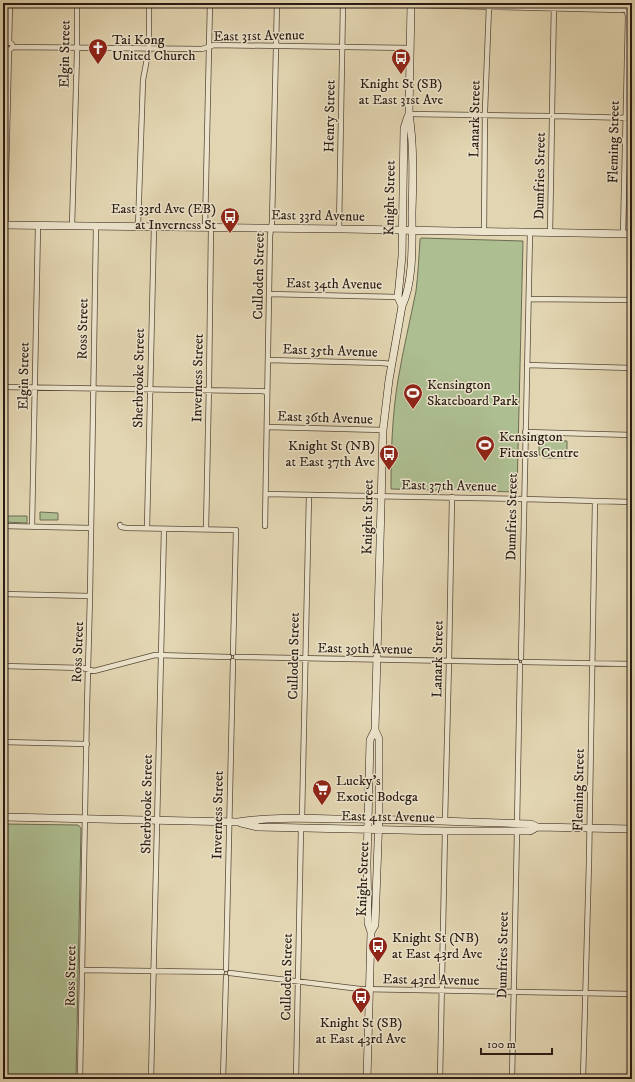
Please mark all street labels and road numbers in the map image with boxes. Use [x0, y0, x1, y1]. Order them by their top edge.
street label: Elgin Street [55, 19, 75, 88]
street label: East 31st Avenue [213, 26, 305, 46]
street label: Henry Street [320, 79, 340, 152]
street label: Lanark Street [465, 80, 485, 158]
street label: Fleming Street [604, 100, 624, 184]
street label: Dumfries Street [530, 132, 550, 220]
street label: Knight Street [380, 160, 400, 236]
street label: East 33rd Avenue [271, 206, 365, 226]
street label: Culloden Street [249, 232, 269, 320]
street label: East 34th Avenue [286, 274, 383, 294]
street label: Ross Street [73, 298, 93, 360]
street label: Sherbrooke Street [129, 328, 149, 428]
street label: Inverness Street [188, 333, 208, 422]
street label: East 35th Avenue [282, 340, 378, 362]
street label: Elgin Street [14, 341, 34, 410]
street label: East 36th Avenue [277, 407, 373, 429]
street label: Dumfries Street [502, 473, 522, 561]
street label: East 37th Avenue [401, 476, 497, 496]
street label: Knight Street [358, 479, 378, 555]
street label: Culloden Street [284, 612, 304, 700]
street label: Ross Street [68, 620, 88, 683]
street label: Lanark Street [428, 620, 448, 698]
street label: East 39th Avenue [317, 639, 413, 659]
street label: Fleming Street [569, 748, 589, 832]
street label: Sherbrooke Street [137, 754, 157, 854]
street label: Inverness Street [208, 770, 228, 859]
street label: East 41st Avenue [341, 807, 435, 827]
street label: Knight Street [353, 840, 373, 917]
street label: Dumfries Street [493, 911, 513, 999]
street label: Culloden Street [277, 933, 297, 1021]
street label: Ross Street [61, 945, 81, 1007]
street label: East 43rd Avenue [382, 970, 480, 990]

